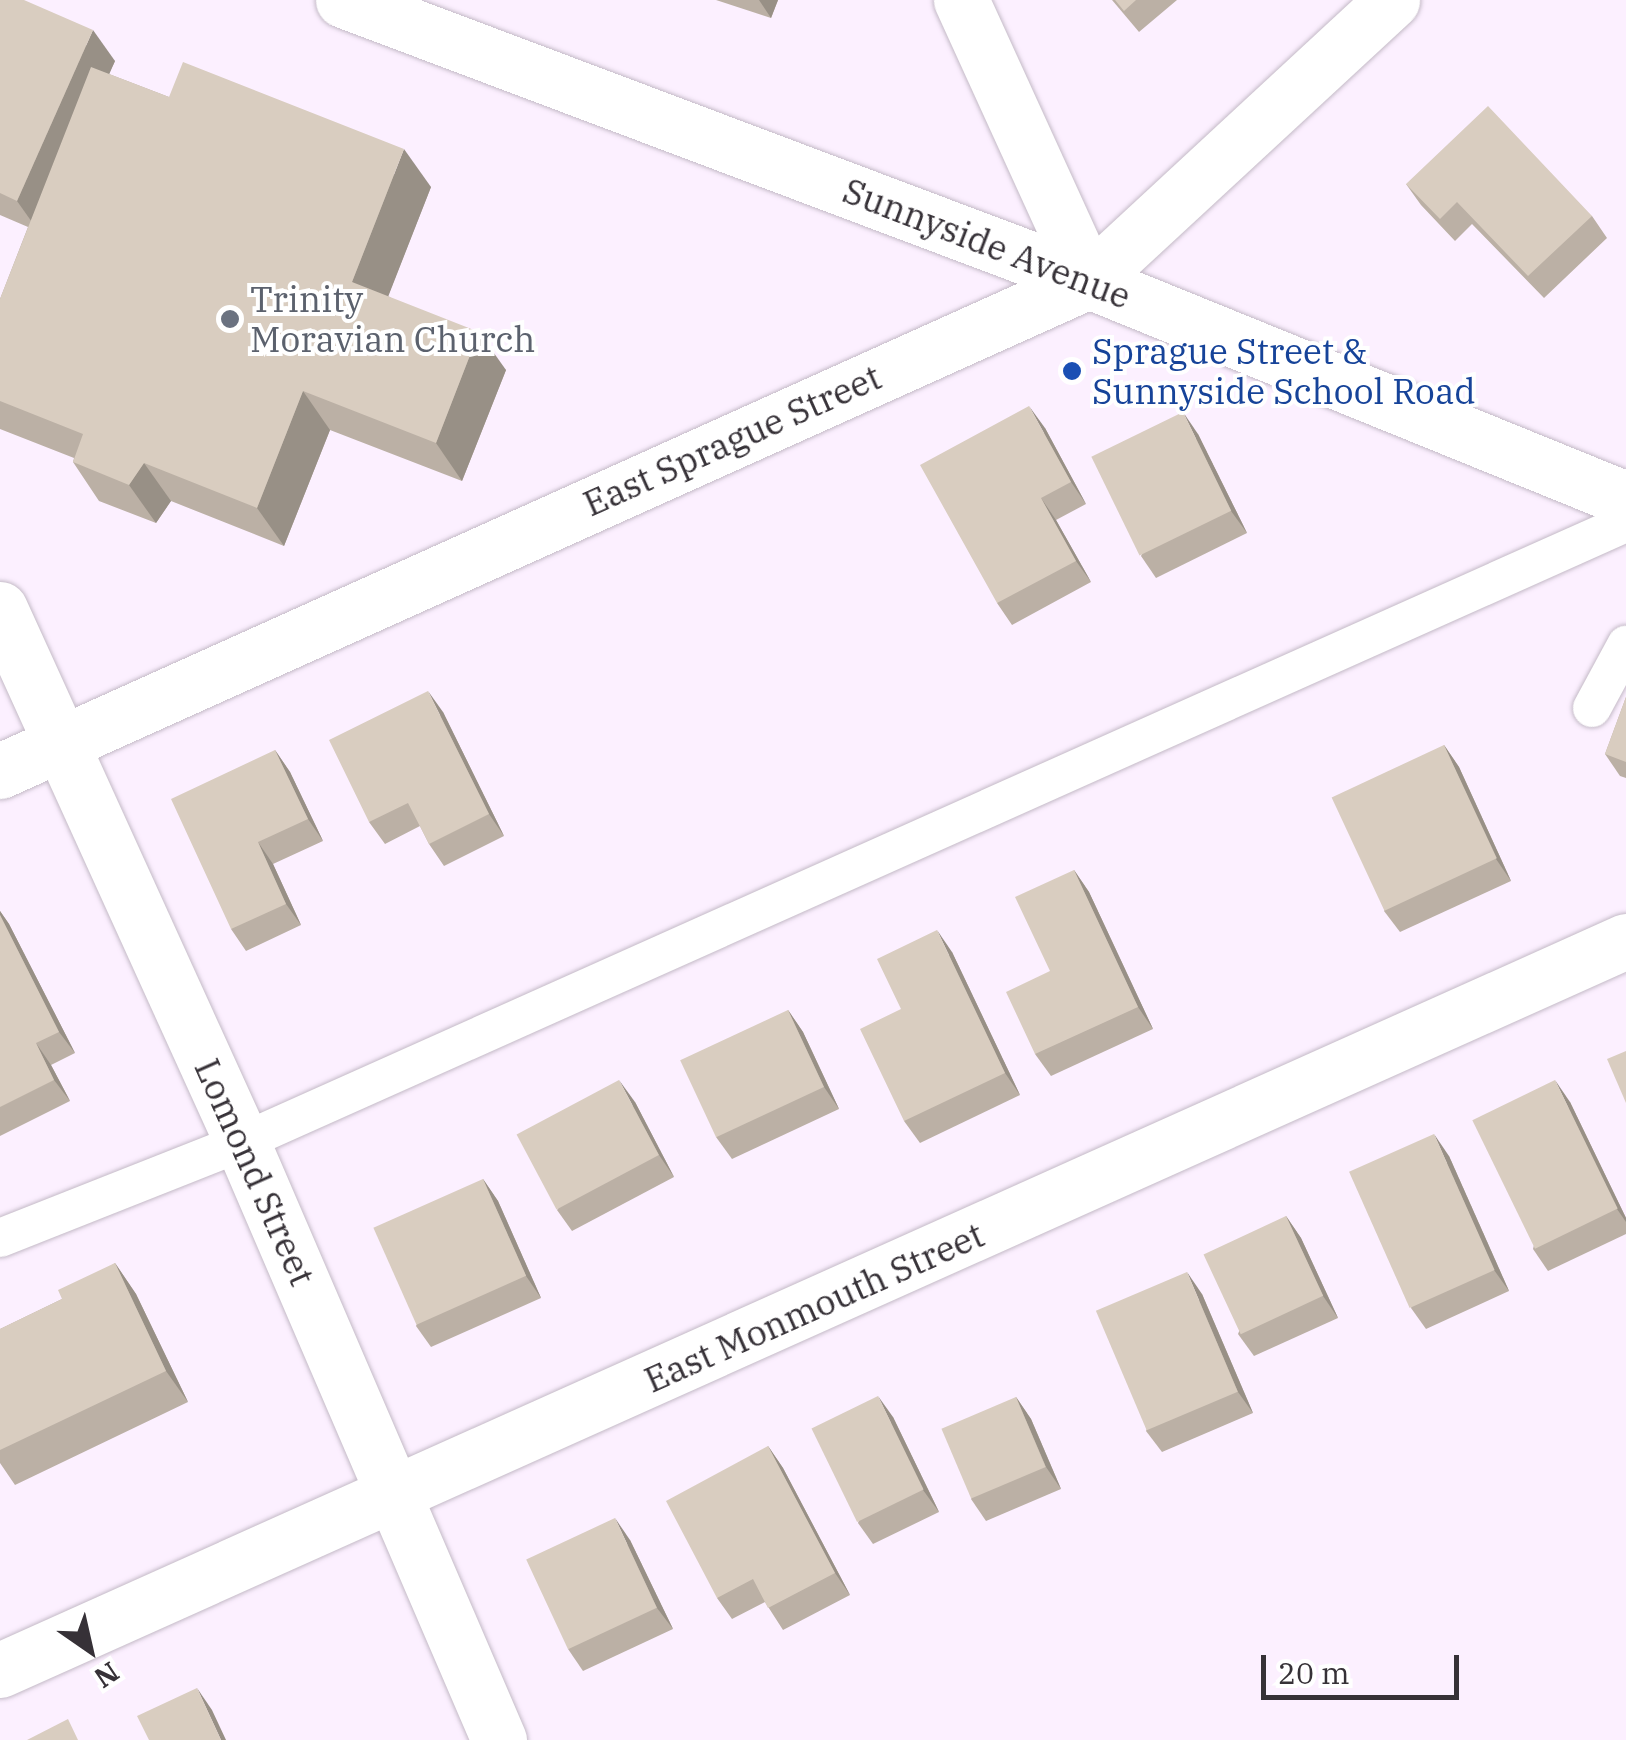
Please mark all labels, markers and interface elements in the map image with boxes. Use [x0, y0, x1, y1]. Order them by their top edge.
street label: Sunnyside Avenue [837, 169, 1137, 317]
place label: Trinity Moravian Church [250, 278, 535, 360]
marker: Trinity Moravian Church [219, 308, 241, 330]
place label: Sprague Street & Sunnyside School Road [1092, 330, 1476, 412]
street label: East Sprague Street [577, 356, 887, 524]
marker: Sprague Street & Sunnyside School Road [1061, 360, 1083, 382]
street label: Lomond Street [186, 1052, 324, 1292]
street label: East Monmouth Street [638, 1213, 990, 1401]
north arrow [40, 1600, 140, 1700]
scale bar [1266, 1635, 1464, 1697]
text: 20 m [1278, 1653, 1350, 1692]
text: N [88, 1654, 127, 1697]

